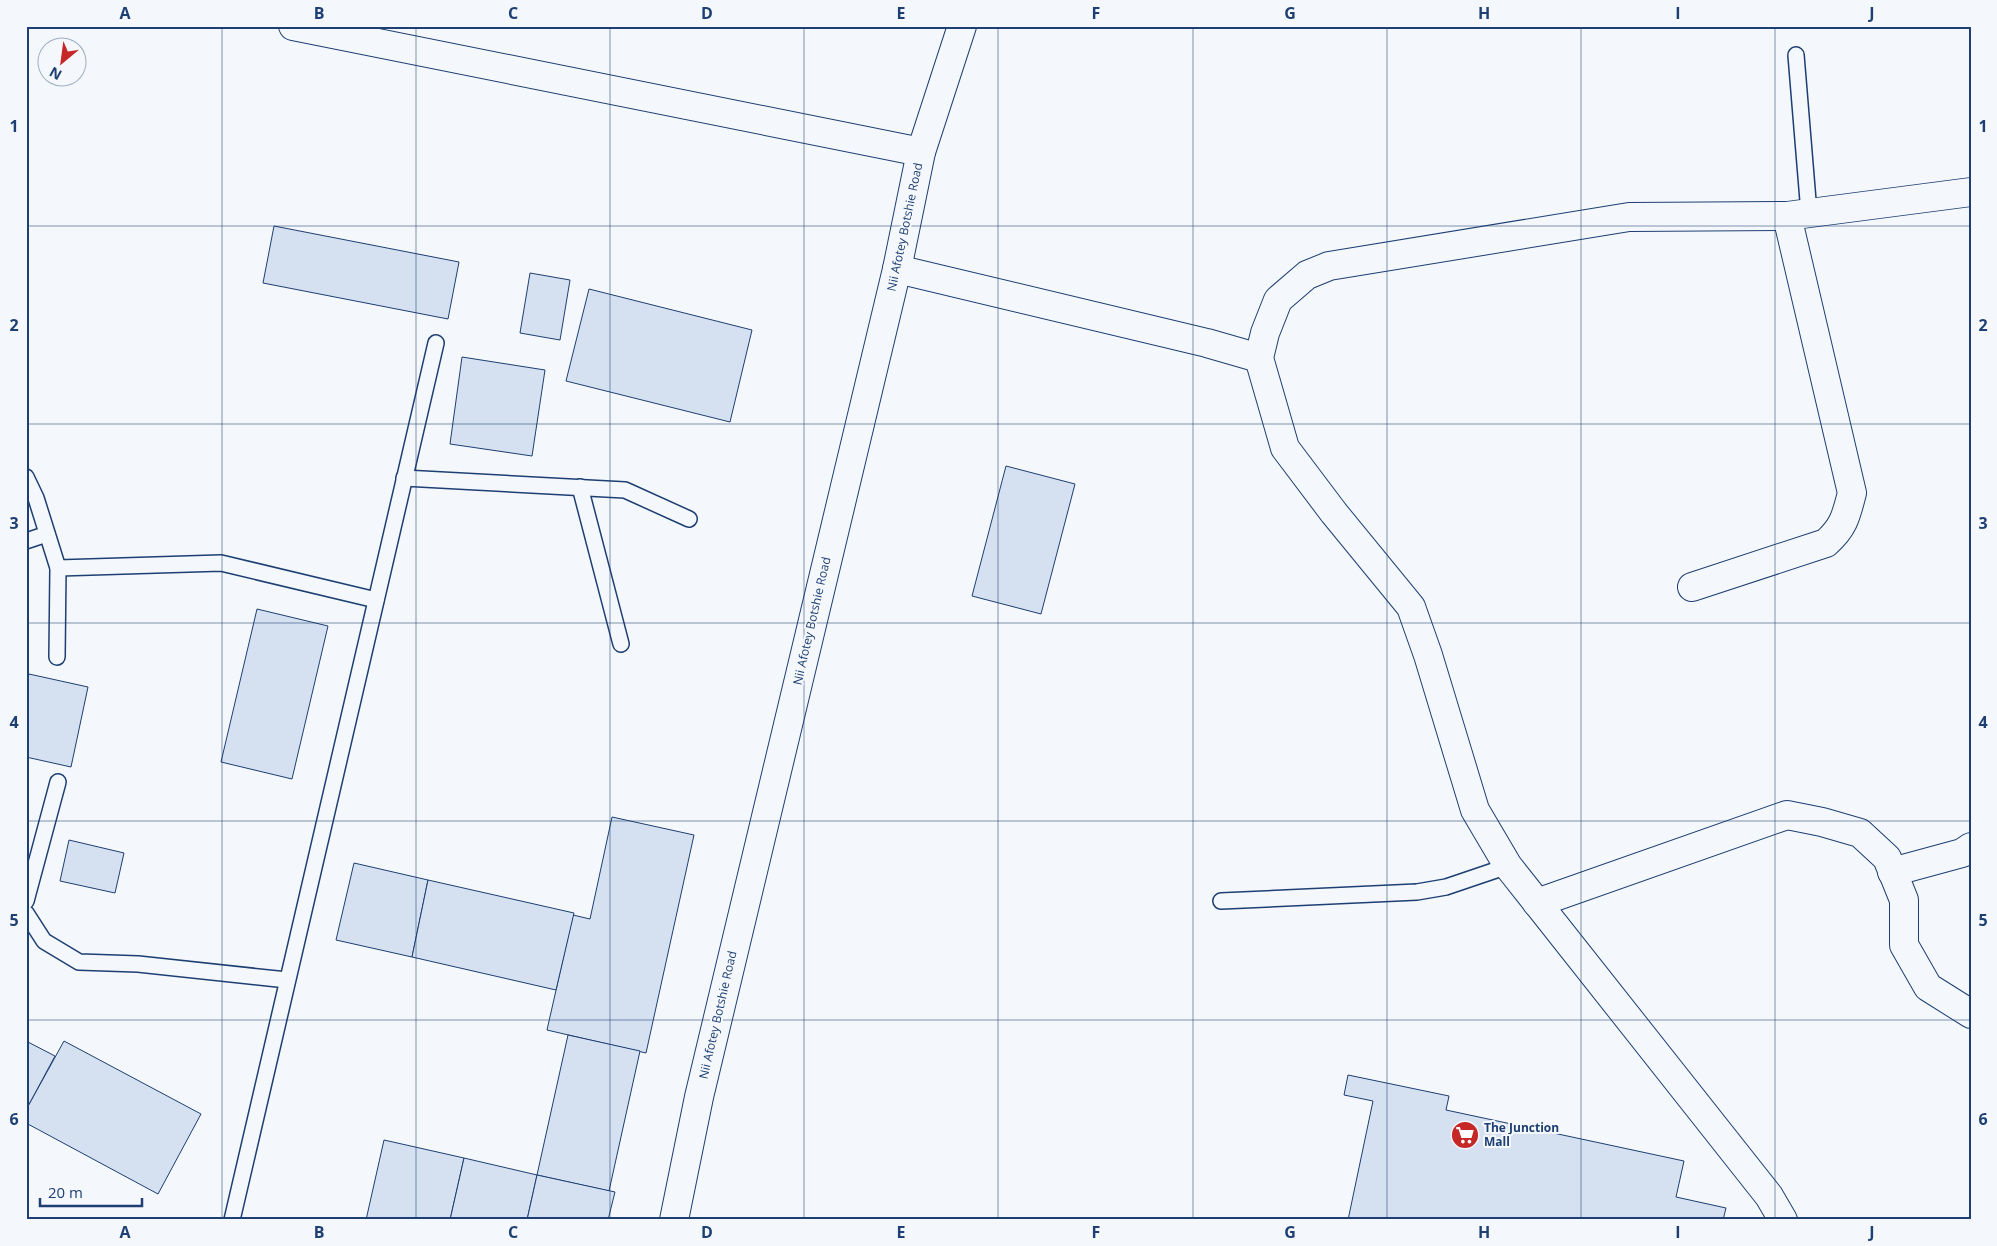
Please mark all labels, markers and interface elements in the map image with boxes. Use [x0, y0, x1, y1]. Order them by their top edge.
text: A [119, 2, 131, 24]
text: B [314, 2, 324, 24]
text: C [508, 2, 518, 24]
text: D [701, 2, 713, 24]
text: E [897, 2, 906, 24]
text: F [1092, 2, 1100, 24]
text: G [1284, 2, 1296, 24]
text: H [1478, 2, 1490, 24]
text: I [1675, 2, 1681, 24]
text: J [1867, 2, 1875, 24]
north arrow [38, 38, 88, 88]
text: N [46, 63, 65, 85]
text: 1 [9, 115, 19, 137]
text: 1 [1978, 115, 1988, 137]
street label: Nii Afotey Botshie Road [883, 161, 926, 293]
text: 2 [9, 314, 19, 336]
text: 2 [1978, 314, 1988, 336]
text: 3 [9, 512, 19, 534]
text: 3 [1978, 512, 1988, 534]
street label: Nii Afotey Botshie Road [788, 555, 835, 687]
text: 4 [9, 711, 19, 733]
text: 4 [1978, 711, 1988, 733]
text: 5 [9, 909, 19, 931]
text: 5 [1978, 909, 1988, 931]
street label: Nii Afotey Botshie Road [694, 949, 741, 1081]
text: 6 [9, 1108, 19, 1130]
text: 6 [1978, 1108, 1988, 1130]
place label: The Junction Mall [1484, 1119, 1559, 1150]
supermarket icon: The Junction Mall [1450, 1120, 1480, 1150]
scale bar [40, 1176, 142, 1208]
text: 20 m [48, 1182, 83, 1202]
text: A [119, 1221, 131, 1243]
text: B [314, 1221, 324, 1243]
text: C [508, 1221, 518, 1243]
text: D [701, 1221, 713, 1243]
text: E [897, 1221, 906, 1243]
text: F [1092, 1221, 1100, 1243]
text: G [1284, 1221, 1296, 1243]
text: H [1478, 1221, 1490, 1243]
text: I [1675, 1221, 1681, 1243]
text: J [1867, 1221, 1875, 1243]

